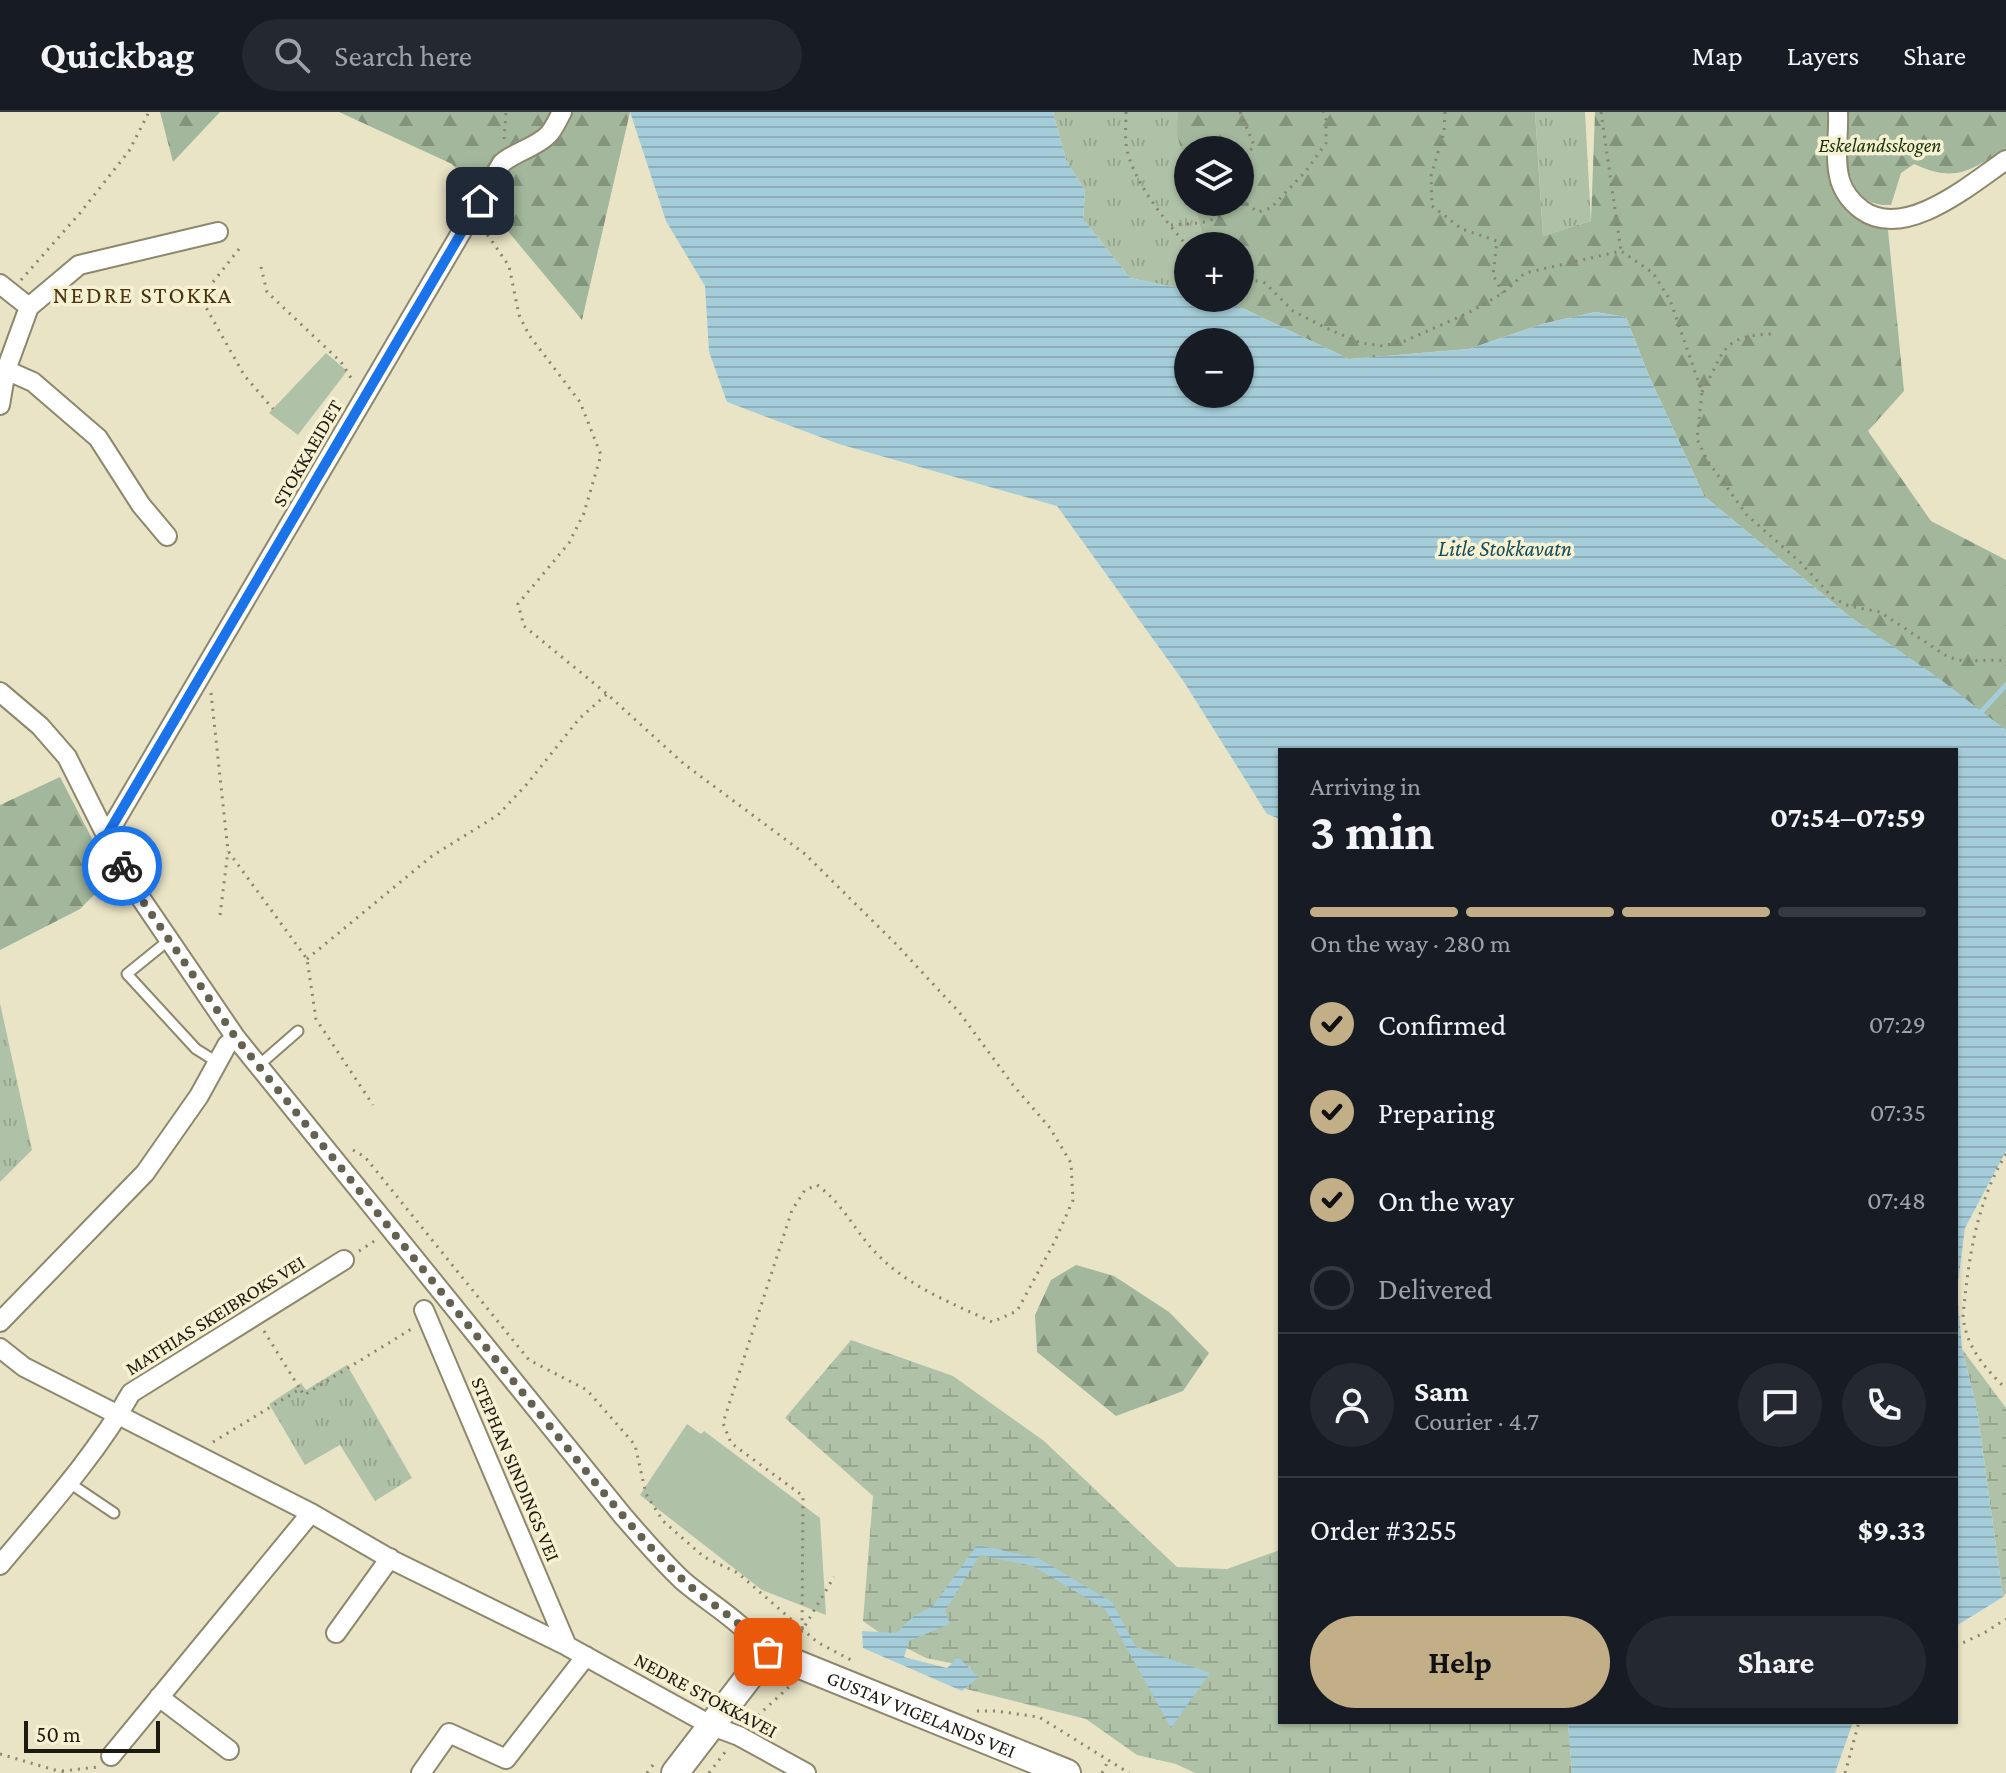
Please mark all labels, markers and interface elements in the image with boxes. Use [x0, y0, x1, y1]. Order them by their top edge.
search box [242, 19, 802, 91]
icon: search [270, 33, 314, 77]
text: Quickbag [40, 34, 194, 76]
text: Search here [334, 39, 472, 72]
text: Map [1692, 40, 1743, 71]
text: Layers [1787, 40, 1859, 71]
text: Share [1903, 40, 1966, 71]
park label: Eskelandsskogen [1819, 134, 1941, 157]
map controls [1174, 136, 1254, 408]
button: layers [1174, 136, 1254, 216]
pin [446, 167, 514, 235]
icon: home [458, 179, 502, 223]
button: + [1174, 232, 1254, 312]
district label: NEDRE STOKKA [53, 281, 233, 308]
button: − [1174, 328, 1254, 408]
street label: STOKKAEIDET [268, 396, 346, 510]
water label: Litle Stokkavatn [1438, 536, 1572, 561]
text: Arriving in [1310, 772, 1421, 801]
text: 07:54–07:59 [1770, 800, 1926, 833]
text: 3 min [1310, 802, 1434, 860]
courier [82, 826, 162, 906]
icon: bike [100, 844, 144, 888]
text: On the way · 280 m [1310, 929, 1511, 958]
icon: check [1310, 1002, 1354, 1046]
text: Confirmed [1378, 1008, 1506, 1041]
text: 07:29 [1869, 1010, 1926, 1039]
icon: check [1310, 1090, 1354, 1134]
text: Preparing [1378, 1096, 1495, 1129]
text: 07:35 [1870, 1098, 1926, 1127]
icon: check [1310, 1178, 1354, 1222]
text: On the way [1378, 1184, 1514, 1217]
text: 07:48 [1867, 1186, 1926, 1215]
street label: MATHIAS SKEIBROKS VEI [121, 1251, 309, 1379]
text: Delivered [1378, 1272, 1493, 1305]
button: person [1310, 1363, 1394, 1447]
button: chat [1738, 1363, 1822, 1447]
button: phone [1842, 1363, 1926, 1447]
street label: STEPHAN SINDINGS VEI [467, 1374, 565, 1564]
text: Sam [1414, 1374, 1469, 1407]
text: Courier · 4.7 [1414, 1407, 1539, 1436]
text: Order #3255 [1310, 1513, 1457, 1546]
text: $9.33 [1858, 1513, 1926, 1546]
button: Help [1310, 1616, 1610, 1708]
button: Share [1626, 1616, 1926, 1708]
pin [734, 1618, 802, 1686]
icon: bag [746, 1630, 790, 1674]
street label: NEDRE STOKKAVEI [631, 1648, 781, 1742]
street label: GUSTAV VIGELANDS VEI [824, 1666, 1019, 1762]
scale bar [24, 1717, 160, 1753]
text: 50 m [36, 1722, 81, 1747]

